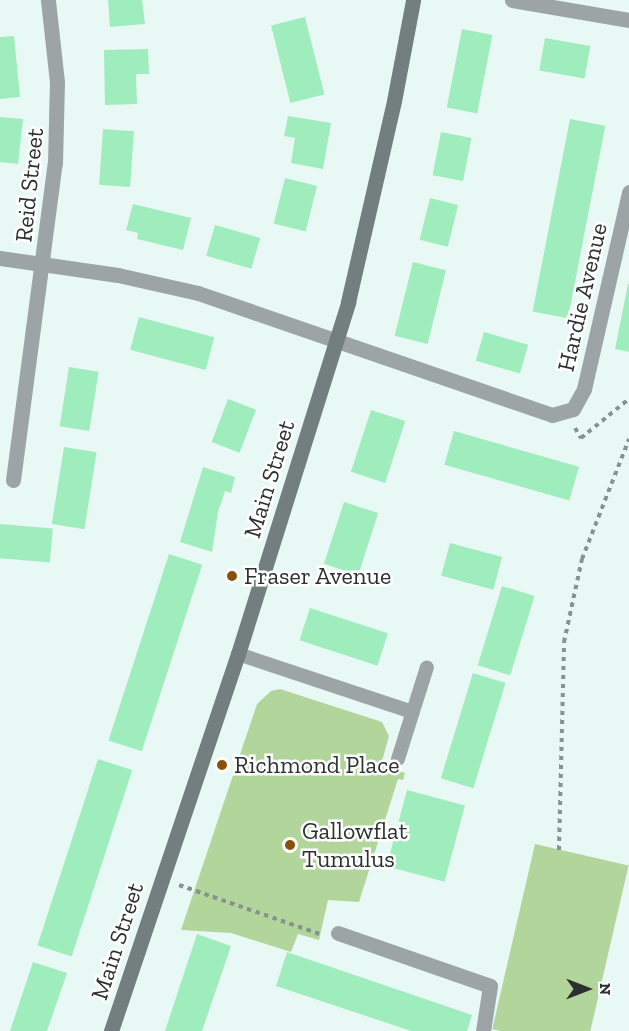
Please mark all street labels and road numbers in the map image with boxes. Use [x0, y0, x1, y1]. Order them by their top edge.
street label: Reid Street [9, 127, 49, 243]
street label: Hardie Avenue [551, 220, 613, 374]
street label: Main Street [237, 417, 301, 541]
street label: Main Street [85, 879, 149, 1003]

